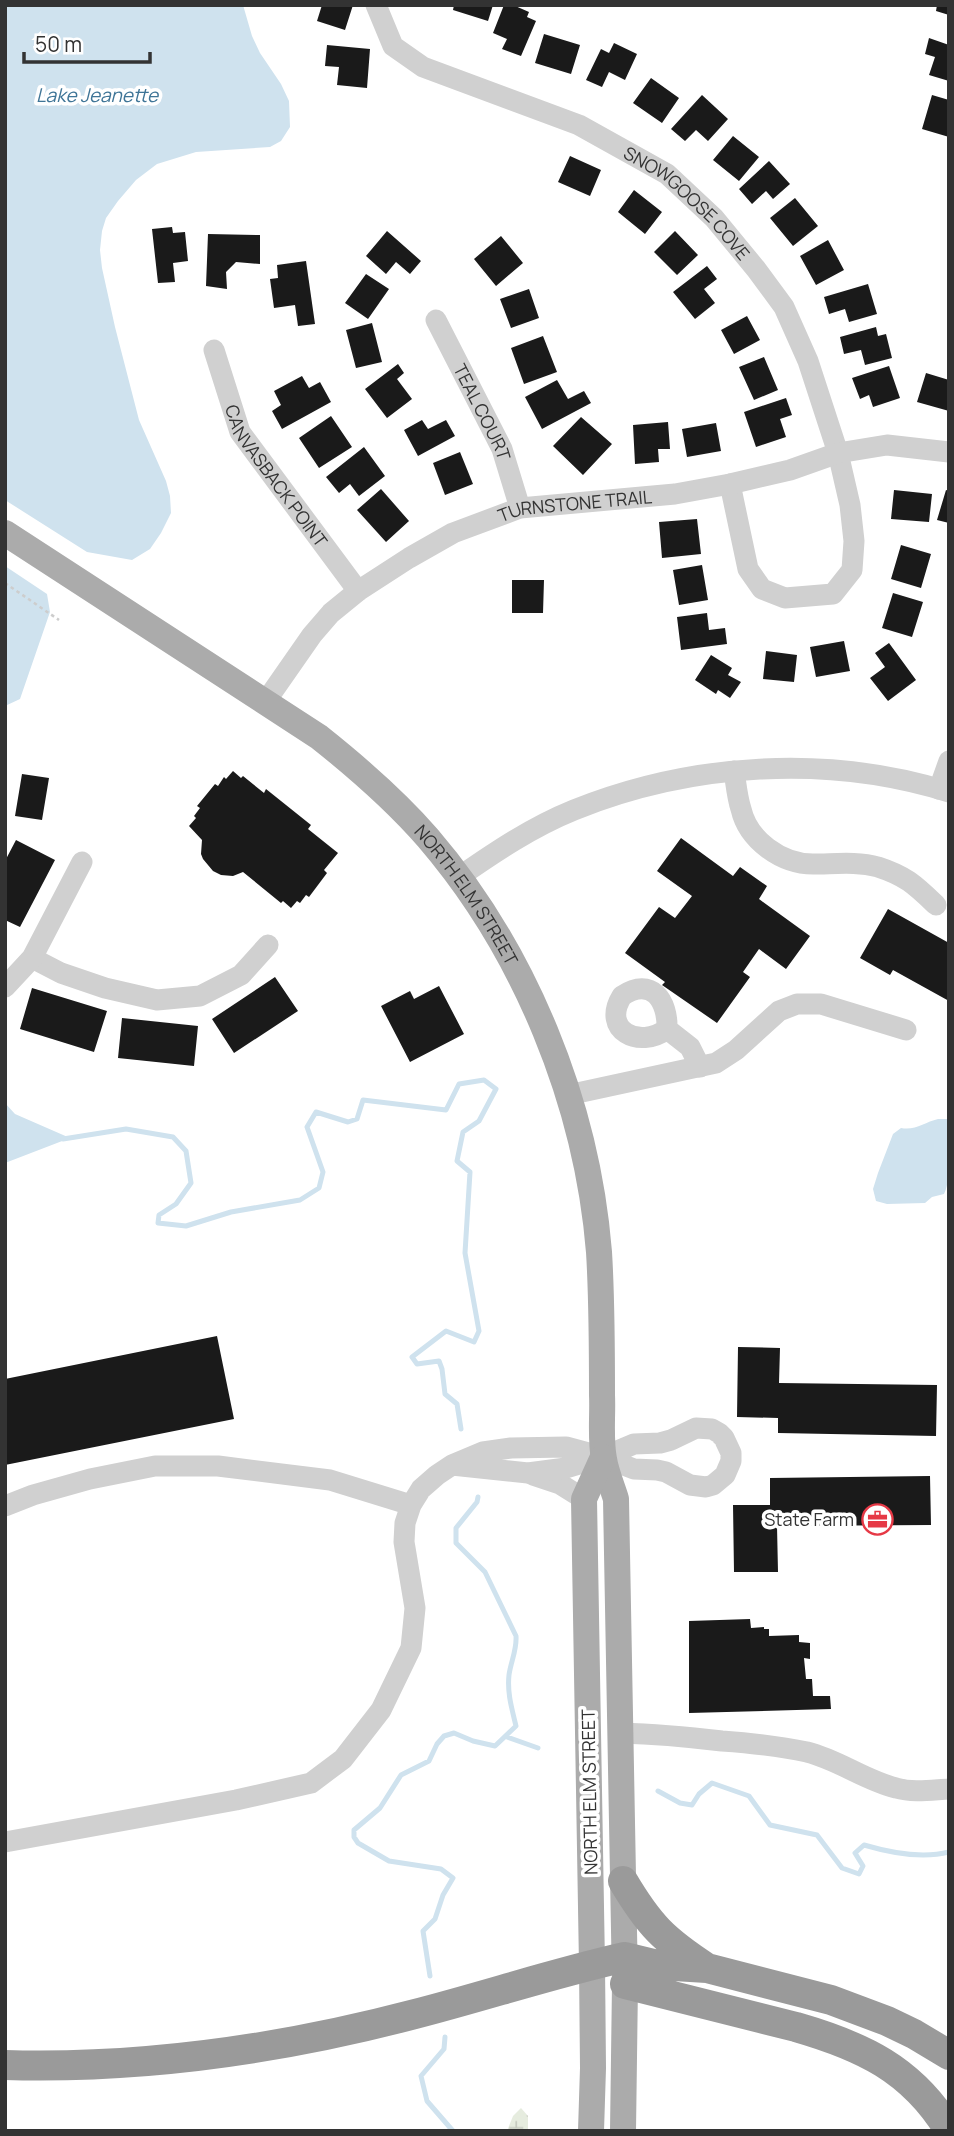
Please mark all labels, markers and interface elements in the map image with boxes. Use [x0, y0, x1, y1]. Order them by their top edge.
scale bar [24, 21, 150, 65]
text: 50 m [35, 30, 82, 58]
water label: Lake Jeanette [36, 82, 160, 108]
street label: SNOWGOOSE COVE [620, 140, 756, 265]
street label: TEAL COURT [448, 359, 517, 463]
street label: CANVASBACK POINT [220, 402, 333, 552]
street label: TURNSTONE TRAIL [494, 484, 653, 527]
street label: NORTH ELM STREET [410, 819, 524, 969]
office icon: State Farm [860, 1502, 894, 1536]
place label: State Farm [764, 1507, 854, 1531]
street label: NORTH ELM STREET [576, 1709, 602, 1875]

